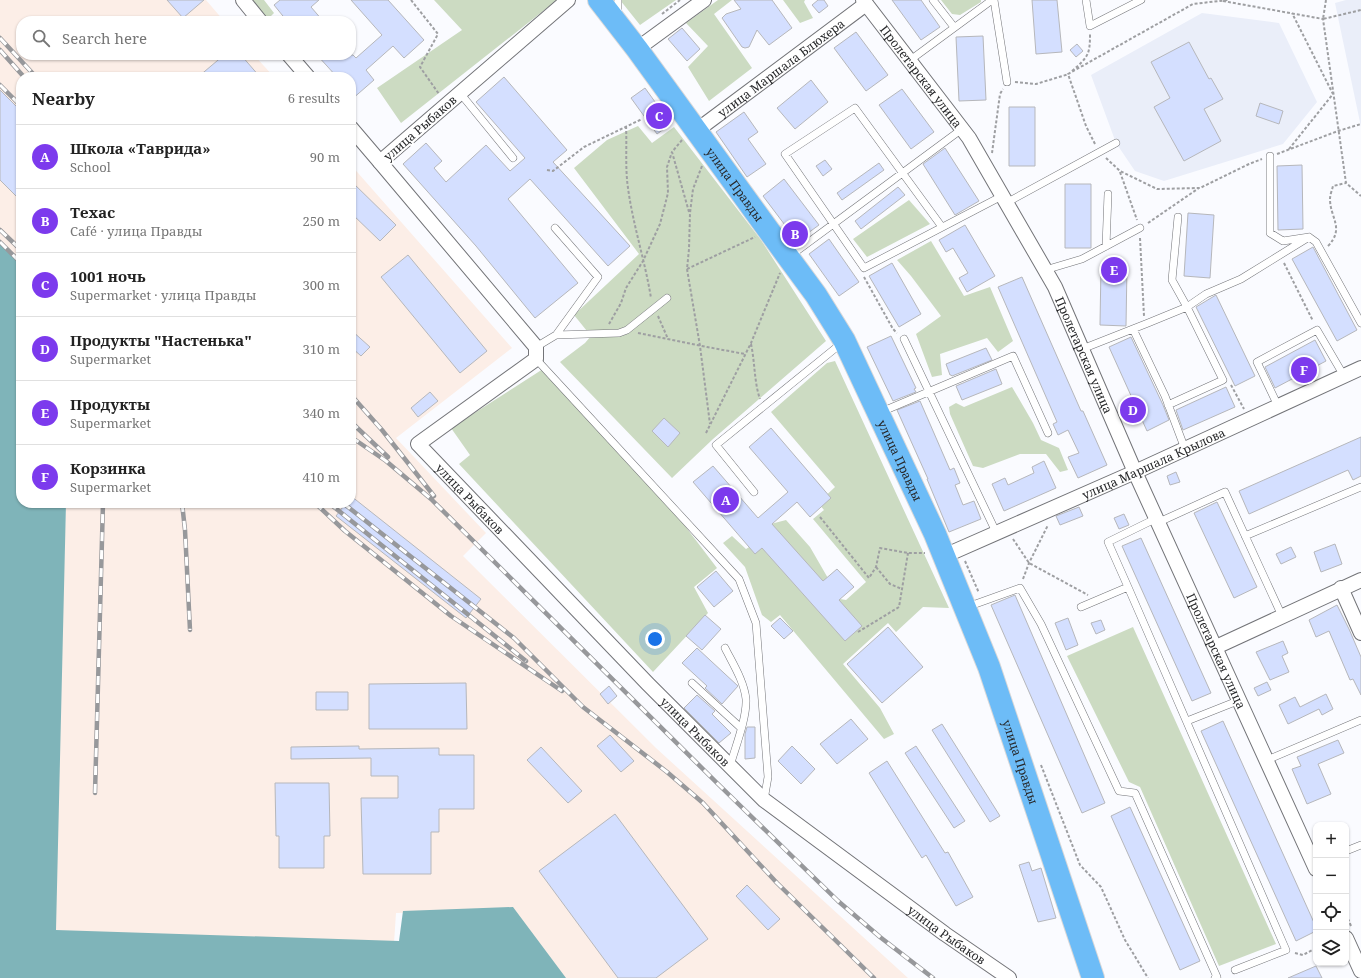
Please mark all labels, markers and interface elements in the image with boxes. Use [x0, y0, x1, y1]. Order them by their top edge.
street label: улица Маршала Блюхера [714, 14, 848, 121]
search box [16, 16, 356, 60]
street label: Пролетарская улица [876, 21, 967, 131]
icon: search [30, 27, 52, 49]
text: Search here [62, 28, 147, 48]
text: Nearby [32, 87, 95, 110]
text: 6 results [288, 89, 340, 107]
street label: улица Рыбаков [380, 91, 461, 165]
pin: C [646, 101, 672, 131]
text: Школа «Таврида» [70, 138, 210, 158]
street label: улица Правды [702, 144, 768, 225]
text: A [40, 148, 50, 166]
text: 90 m [310, 148, 340, 166]
text: School [70, 158, 111, 176]
text: Техас [70, 202, 115, 222]
text: B [41, 212, 49, 230]
text: 250 m [303, 212, 340, 230]
pin: B [782, 219, 808, 249]
text: Café · улица Правды [70, 222, 202, 240]
pin: E [1101, 255, 1127, 285]
text: 1001 ночь [70, 266, 145, 286]
text: C [41, 276, 49, 294]
text: 300 m [303, 276, 340, 294]
text: Supermarket · улица Правды [70, 286, 256, 304]
street label: Пролетарская улица [1052, 294, 1117, 416]
text: Продукты "Настенька" [70, 330, 252, 350]
text: D [40, 340, 50, 358]
text: 310 m [303, 340, 340, 358]
text: Supermarket [70, 350, 151, 368]
pin: F [1291, 355, 1317, 385]
text: Продукты [70, 394, 150, 414]
pin: D [1120, 395, 1146, 425]
text: E [41, 404, 49, 422]
text: 340 m [303, 404, 340, 422]
text: Supermarket [70, 414, 151, 432]
street label: улица Правды [874, 417, 927, 504]
street label: улица Маршала Крылова [1079, 423, 1228, 503]
text: Корзинка [70, 458, 146, 478]
street label: улица Рыбаков [432, 459, 508, 538]
text: F [41, 468, 49, 486]
text: 410 m [303, 468, 340, 486]
text: Supermarket [70, 478, 151, 496]
pin: A [713, 485, 739, 515]
street label: Пролетарская улица [1183, 590, 1250, 711]
your location [645, 629, 665, 649]
street label: улица Рыбаков [657, 693, 734, 770]
street label: улица Правды [999, 717, 1043, 806]
map controls [1313, 822, 1349, 966]
button: + [1313, 822, 1349, 858]
button: − [1313, 858, 1349, 894]
button: locate [1313, 894, 1349, 930]
street label: улица Рыбаков [904, 901, 989, 968]
button: layers [1313, 930, 1349, 966]

